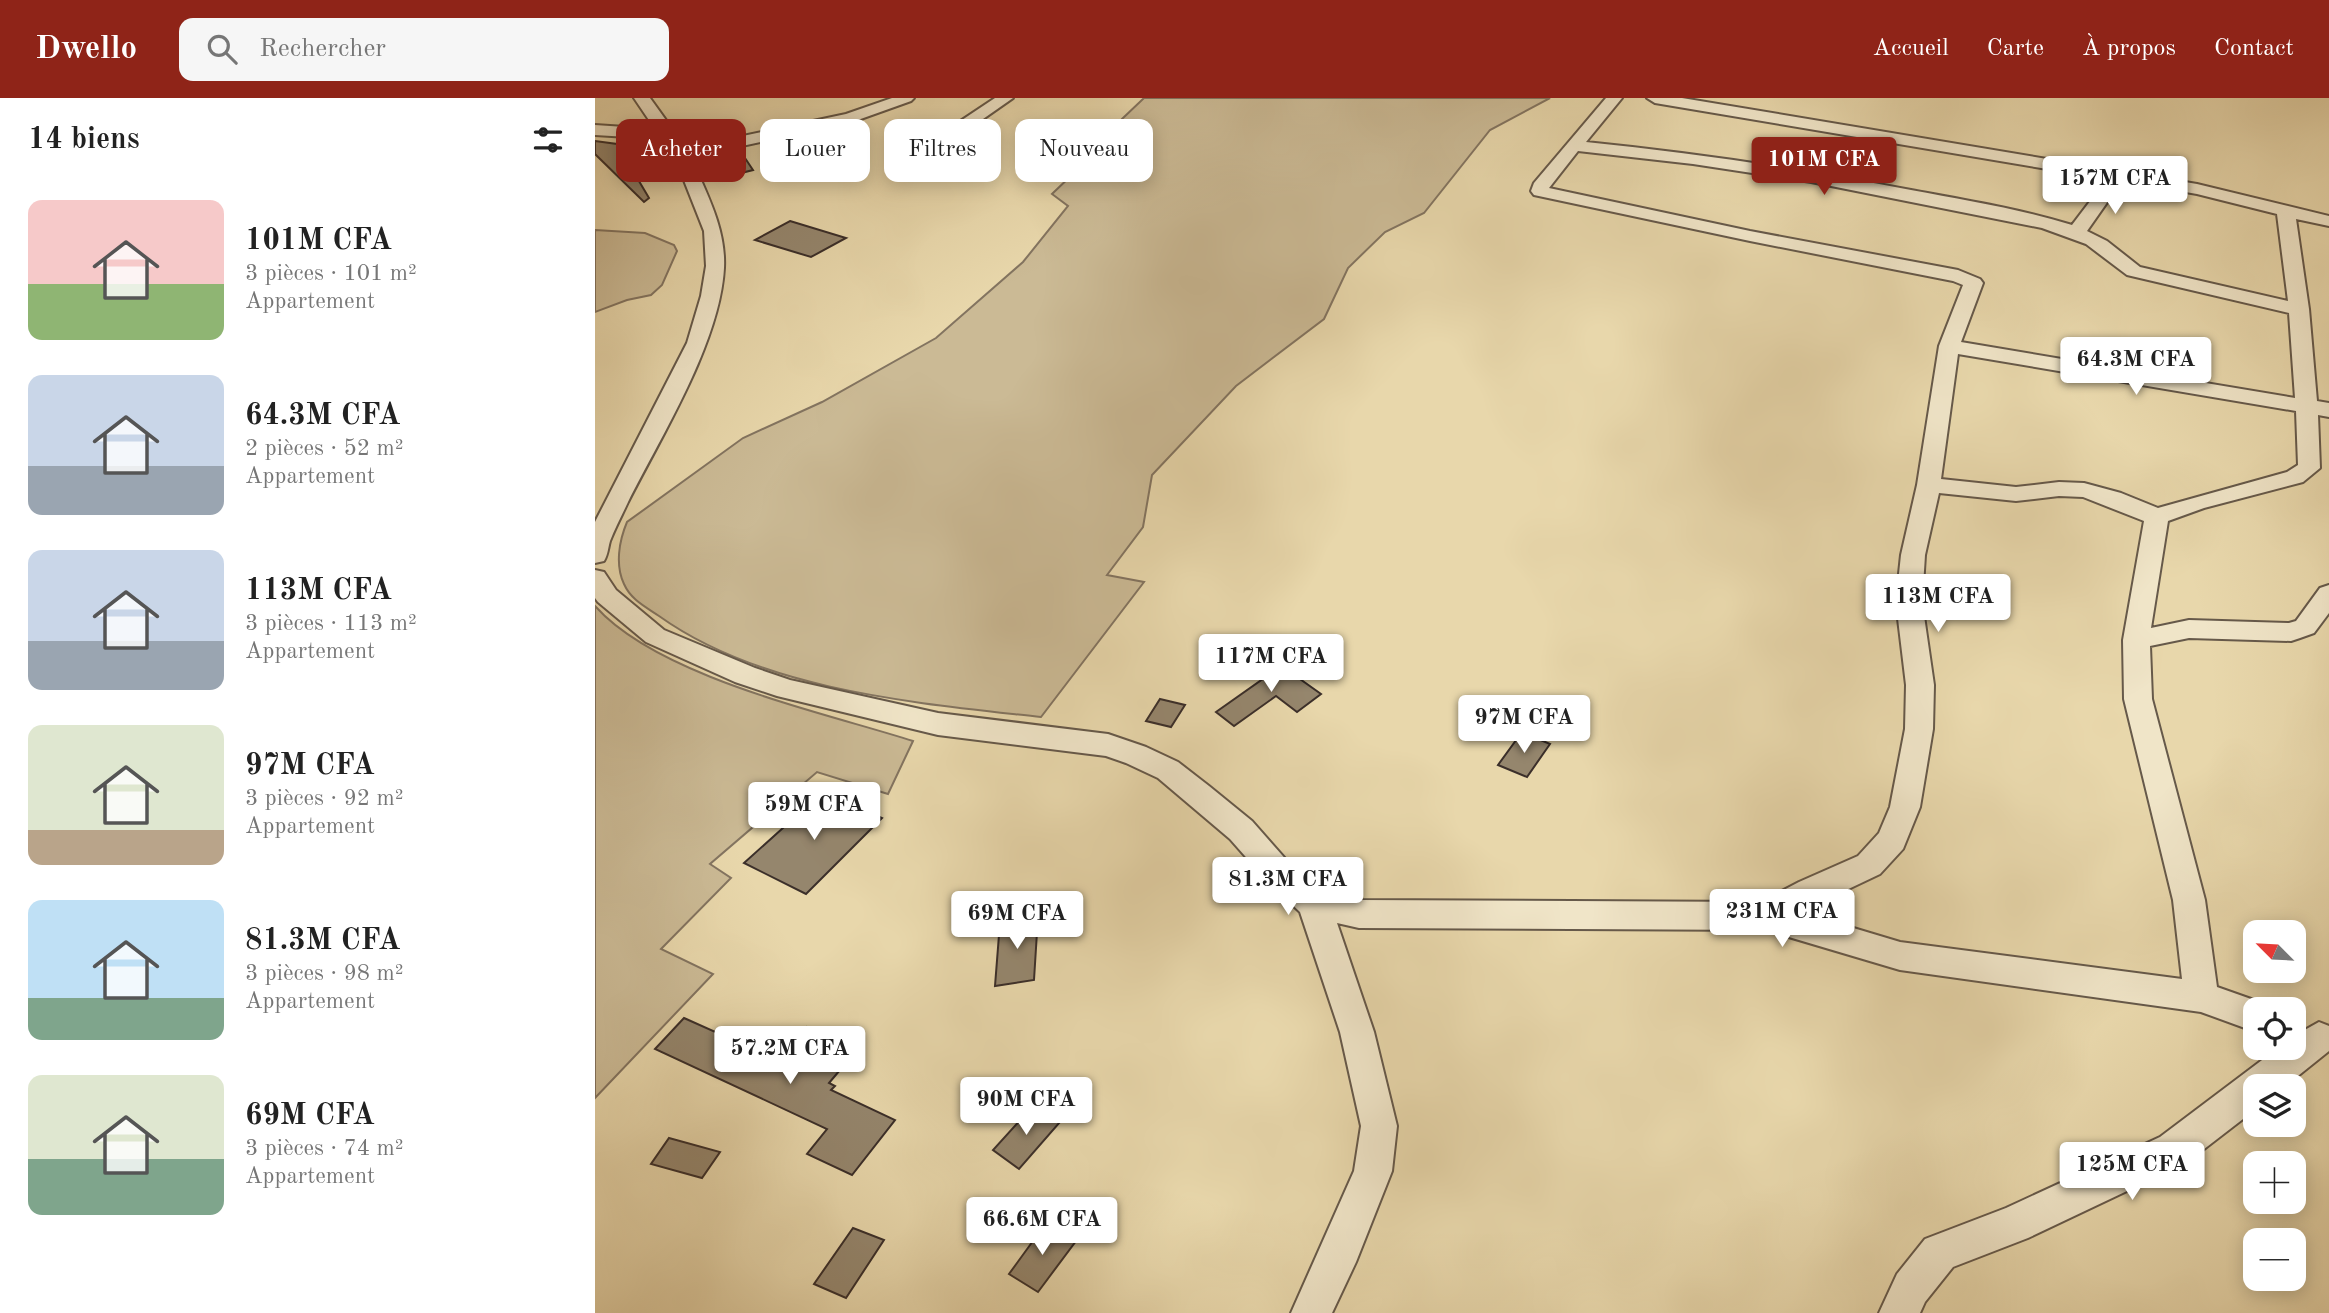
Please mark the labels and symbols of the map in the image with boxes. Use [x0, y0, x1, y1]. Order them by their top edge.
pin: 101M CFA [1752, 138, 1896, 197]
pin: 157M CFA [2043, 156, 2187, 216]
pin: 64.3M CFA [2056, 338, 2216, 397]
pin: 113M CFA [1866, 574, 2010, 634]
pin: 117M CFA [1199, 634, 1343, 694]
pin: 97M CFA [1459, 696, 1589, 755]
pin: 59M CFA [749, 782, 879, 842]
pin: 81.3M CFA [1208, 858, 1368, 917]
pin: 231M CFA [1710, 890, 1854, 949]
pin: 69M CFA [952, 892, 1082, 951]
north arrow [2243, 920, 2307, 984]
pin: 57.2M CFA [710, 1026, 870, 1086]
pin: 90M CFA [961, 1077, 1091, 1137]
pin: 125M CFA [2060, 1142, 2204, 1202]
pin: 66.6M CFA [962, 1198, 1122, 1257]

